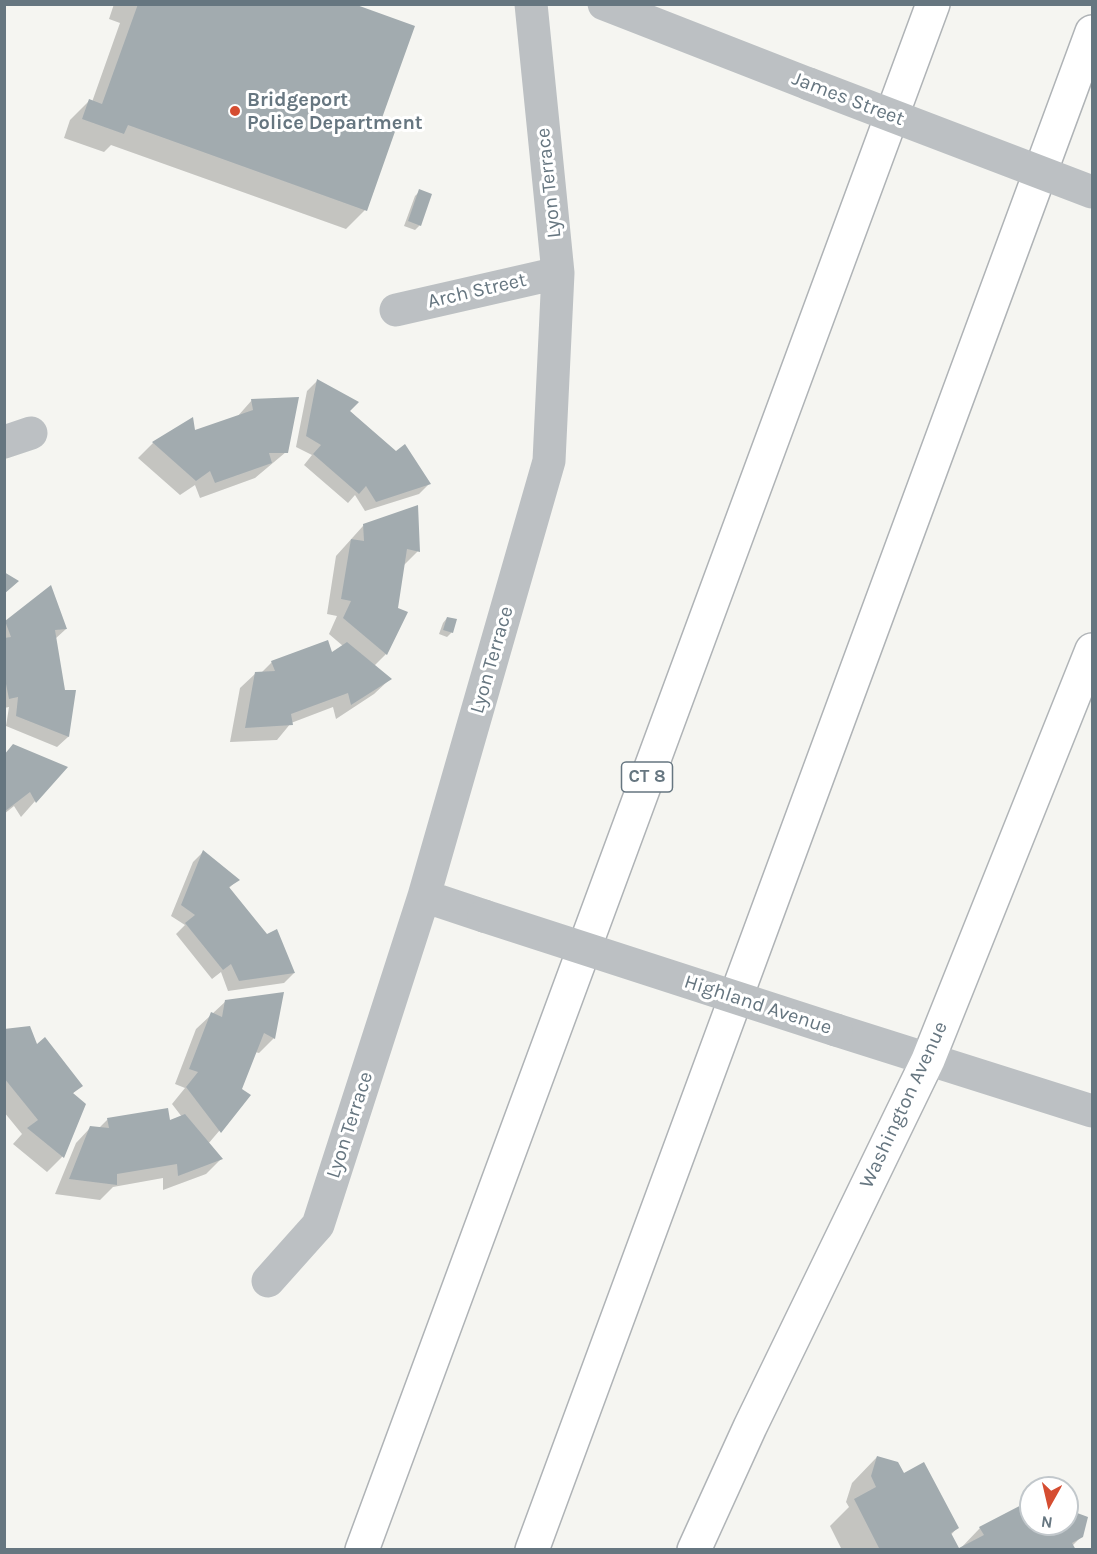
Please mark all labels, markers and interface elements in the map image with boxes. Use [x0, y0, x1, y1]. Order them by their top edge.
street label: James Street [789, 67, 907, 131]
place label: Bridgeport Police Department [247, 88, 423, 135]
marker: Bridgeport Police Department [228, 104, 242, 118]
street label: Lyon Terrace [531, 127, 567, 239]
street label: Arch Street [425, 268, 529, 314]
street label: Lyon Terrace [465, 603, 519, 717]
road number: CT 8 [622, 762, 672, 792]
street label: Highland Avenue [681, 970, 835, 1040]
street label: Washington Avenue [855, 1018, 953, 1192]
street label: Lyon Terrace [321, 1069, 379, 1181]
north arrow [1019, 1476, 1079, 1536]
text: N [1040, 1512, 1054, 1533]

